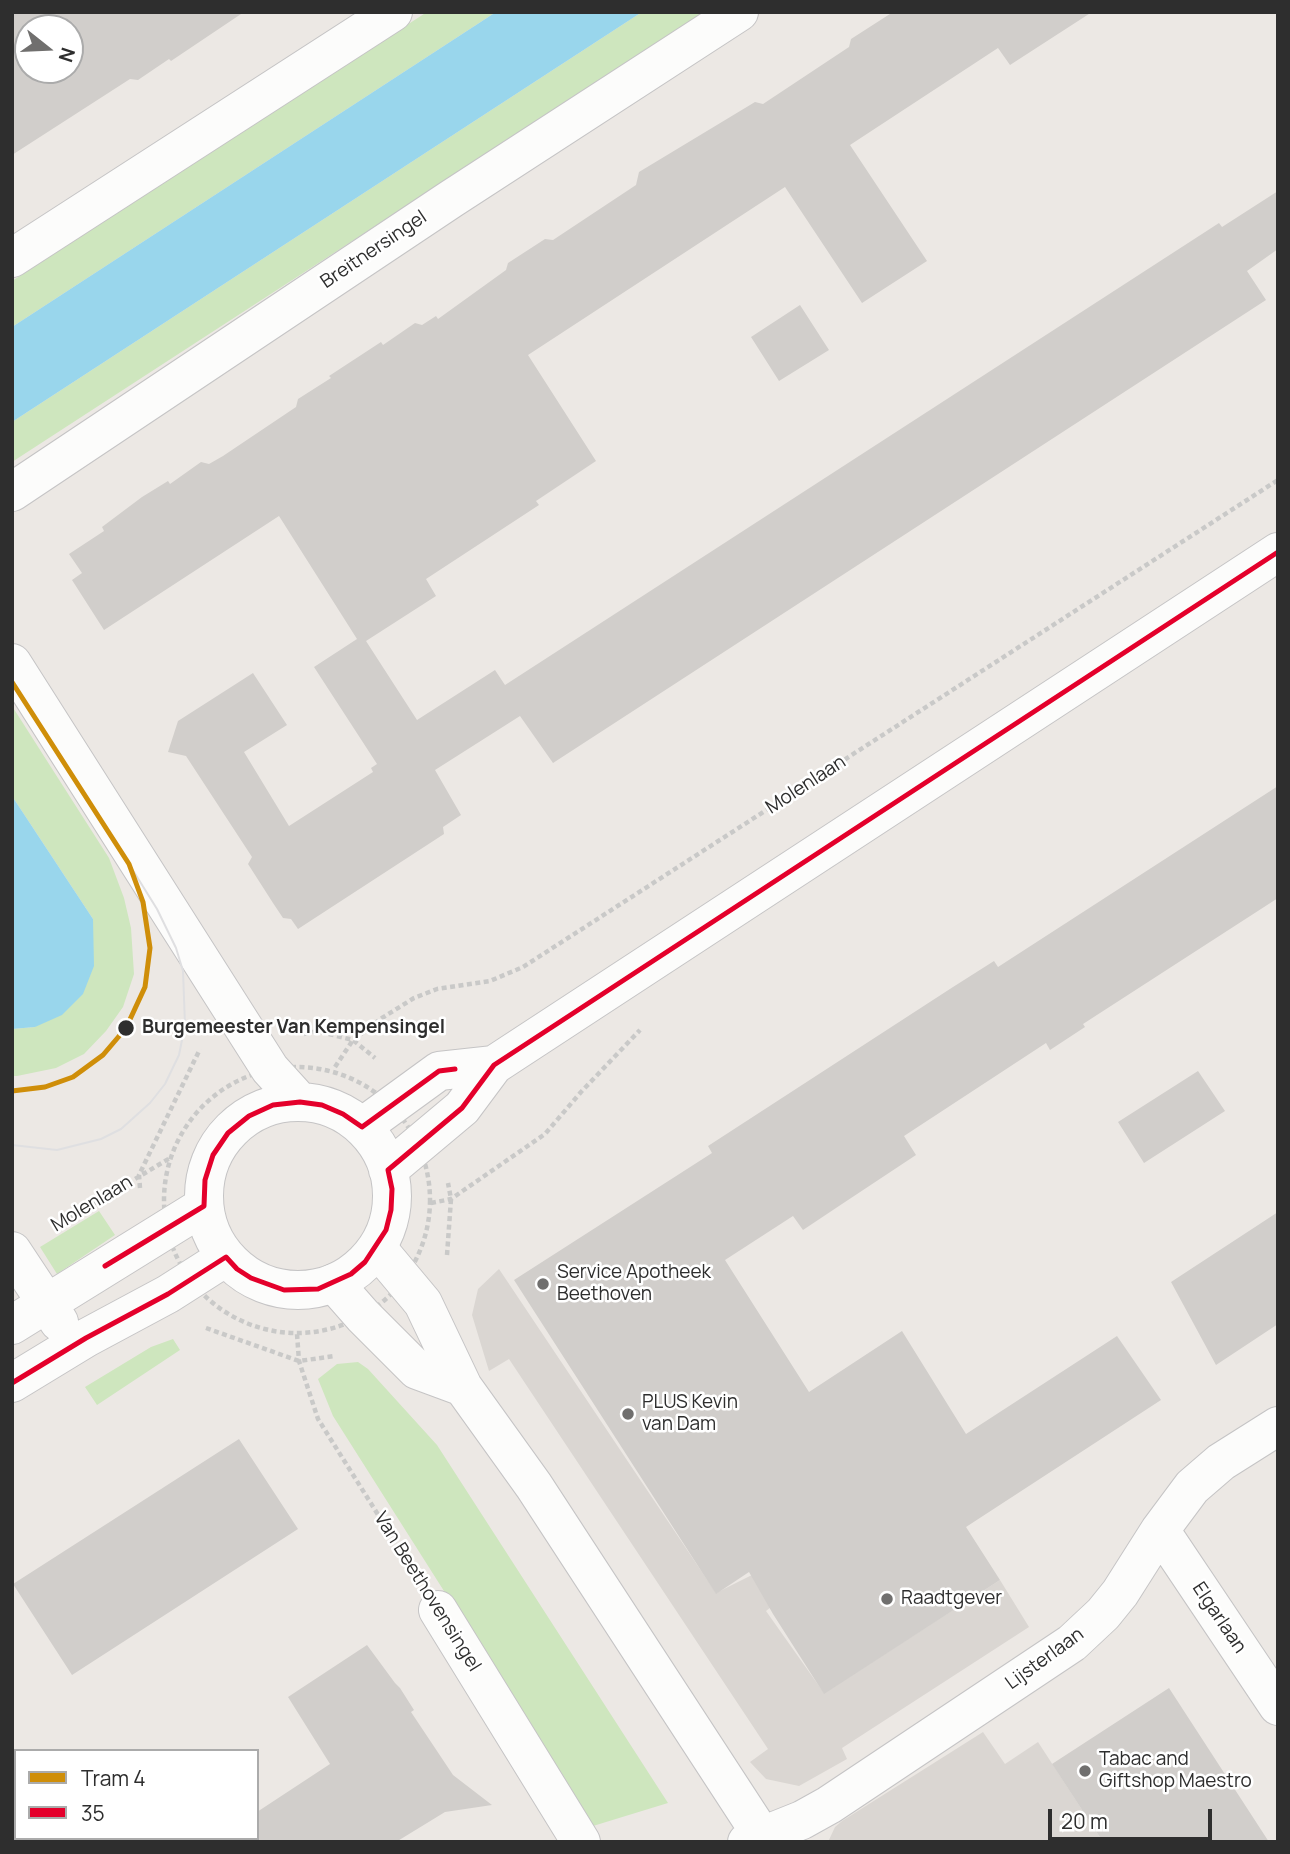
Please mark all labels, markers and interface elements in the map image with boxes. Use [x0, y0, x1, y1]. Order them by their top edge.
north arrow [14, 14, 84, 84]
text: N [53, 44, 82, 65]
street label: Breitnersingel [317, 206, 431, 294]
street label: Molenlaan [762, 751, 850, 819]
place label: Burgemeester Van Kempensingel [142, 1017, 445, 1039]
marker: Burgemeester Van Kempensingel [116, 1018, 136, 1038]
street label: Molenlaan [47, 1171, 137, 1237]
place label: Service Apotheek Beethoven [557, 1262, 711, 1306]
marker: Service Apotheek Beethoven [535, 1276, 551, 1292]
place label: PLUS Kevin van Dam [642, 1392, 738, 1436]
marker: PLUS Kevin van Dam [620, 1406, 636, 1422]
street label: Van Beethovensingel [369, 1508, 485, 1676]
street label: Elgarlaan [1187, 1578, 1251, 1658]
place label: Raadtgever [901, 1588, 1002, 1610]
marker: Raadtgever [879, 1591, 895, 1607]
street label: Lijsterlaan [1002, 1623, 1088, 1695]
legend [14, 1749, 259, 1840]
place label: Tabac and Giftshop Maestro [1099, 1749, 1252, 1793]
marker: Tabac and Giftshop Maestro [1077, 1763, 1093, 1779]
text: Tram 4 [81, 1764, 146, 1792]
scale bar [1052, 1794, 1216, 1838]
text: 35 [81, 1799, 105, 1827]
text: 20 m [1061, 1807, 1108, 1835]

